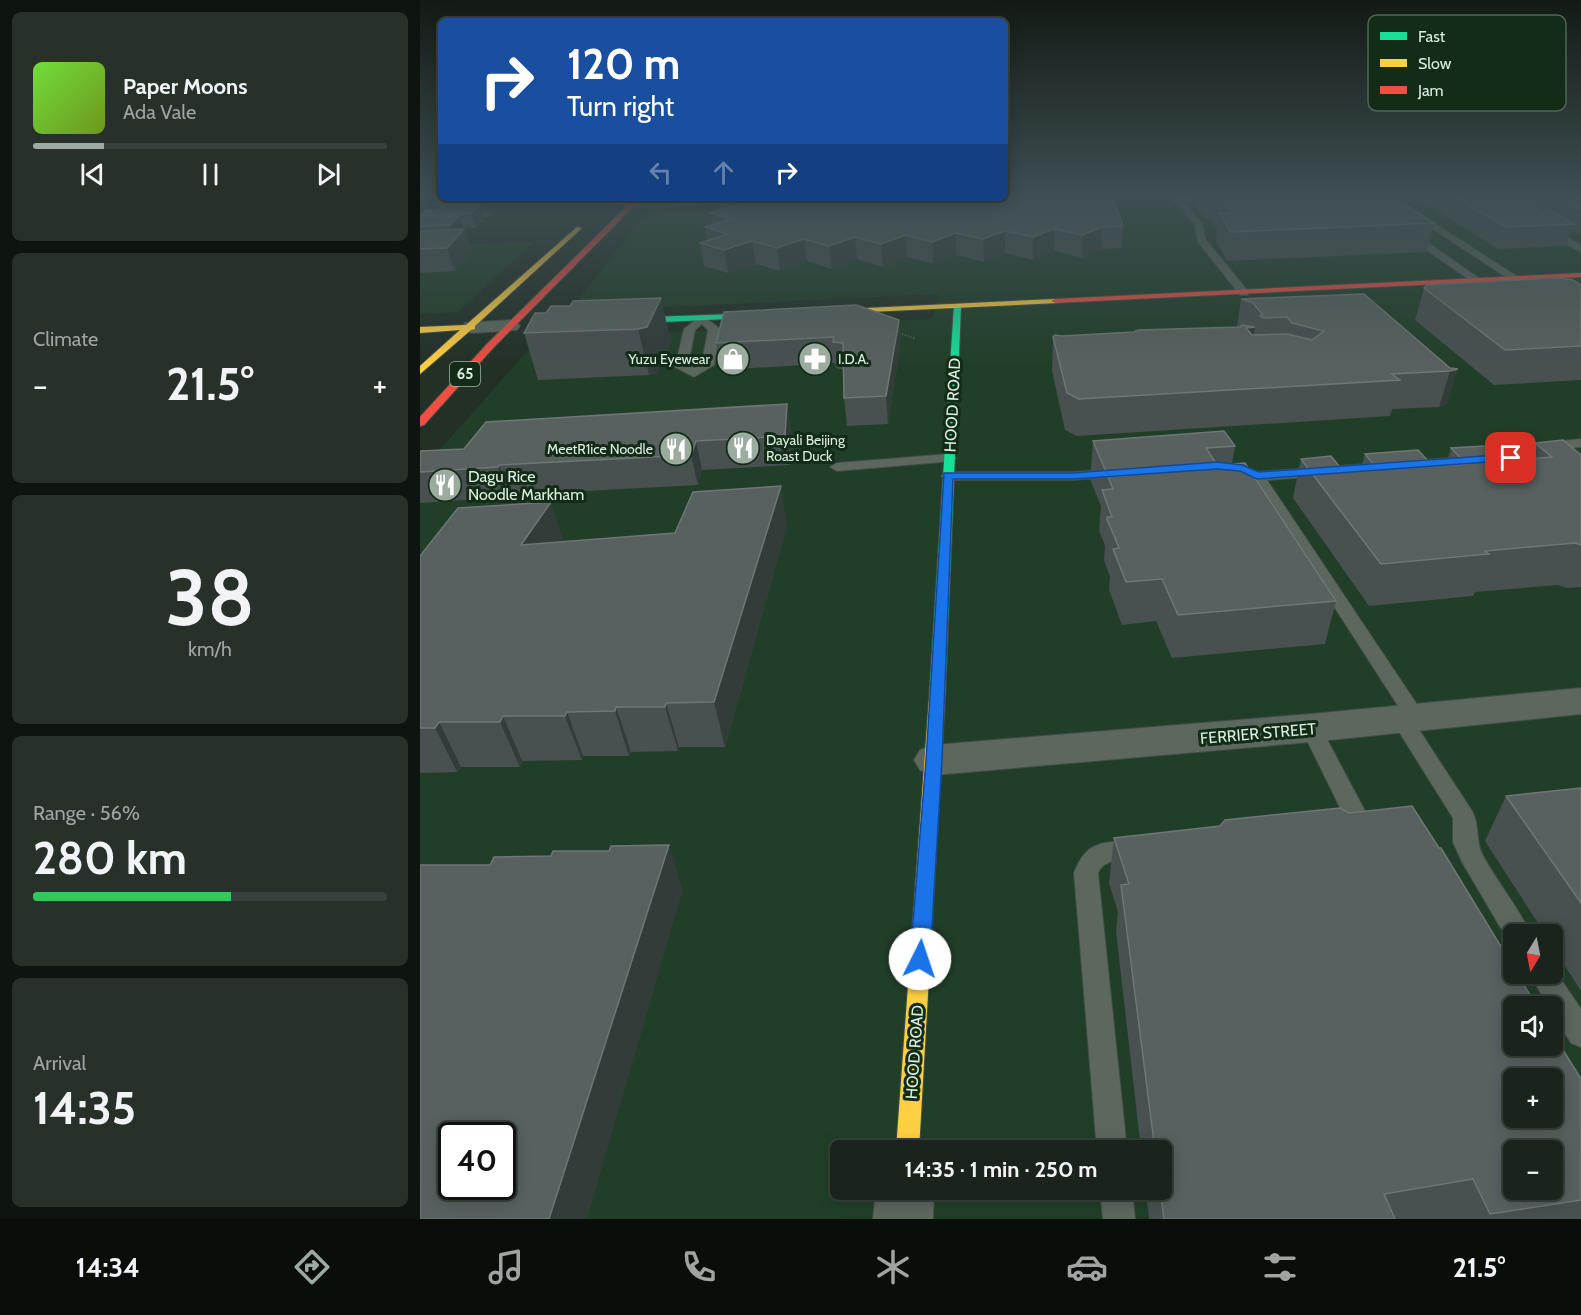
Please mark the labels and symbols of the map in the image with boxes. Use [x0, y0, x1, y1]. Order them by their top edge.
legend [1368, 15, 1566, 111]
text: Fast [1418, 27, 1446, 46]
text: Slow [1418, 54, 1452, 73]
text: Jam [1417, 81, 1444, 100]
shop icon: Yuzu Eyewear [715, 341, 751, 377]
pharmacy icon: I.D.A. [797, 341, 833, 377]
place label: Yuzu Eyewear [628, 350, 711, 368]
place label: I.D.A. [838, 350, 869, 368]
street label: HOOD ROAD [941, 357, 964, 453]
road number: 65 [450, 362, 480, 386]
restaurant icon: Dayali Beijing Roast Duck [725, 430, 761, 466]
restaurant icon: MeetR1ice Noodle [658, 431, 694, 467]
place label: Dayali Beijing Roast Duck [766, 431, 846, 465]
pin [1485, 432, 1536, 483]
place label: MeetR1ice Noodle [547, 440, 653, 458]
restaurant icon: Dagu Rice Noodle Markham [427, 467, 463, 503]
place label: Dagu Rice Noodle Markham [468, 467, 584, 504]
street label: FERRIER STREET [1199, 719, 1317, 748]
north arrow [1503, 924, 1563, 984]
position arrow [888, 927, 952, 991]
street label: HOOD ROAD [902, 1004, 927, 1100]
speed limit sign: 40 [438, 1122, 516, 1200]

